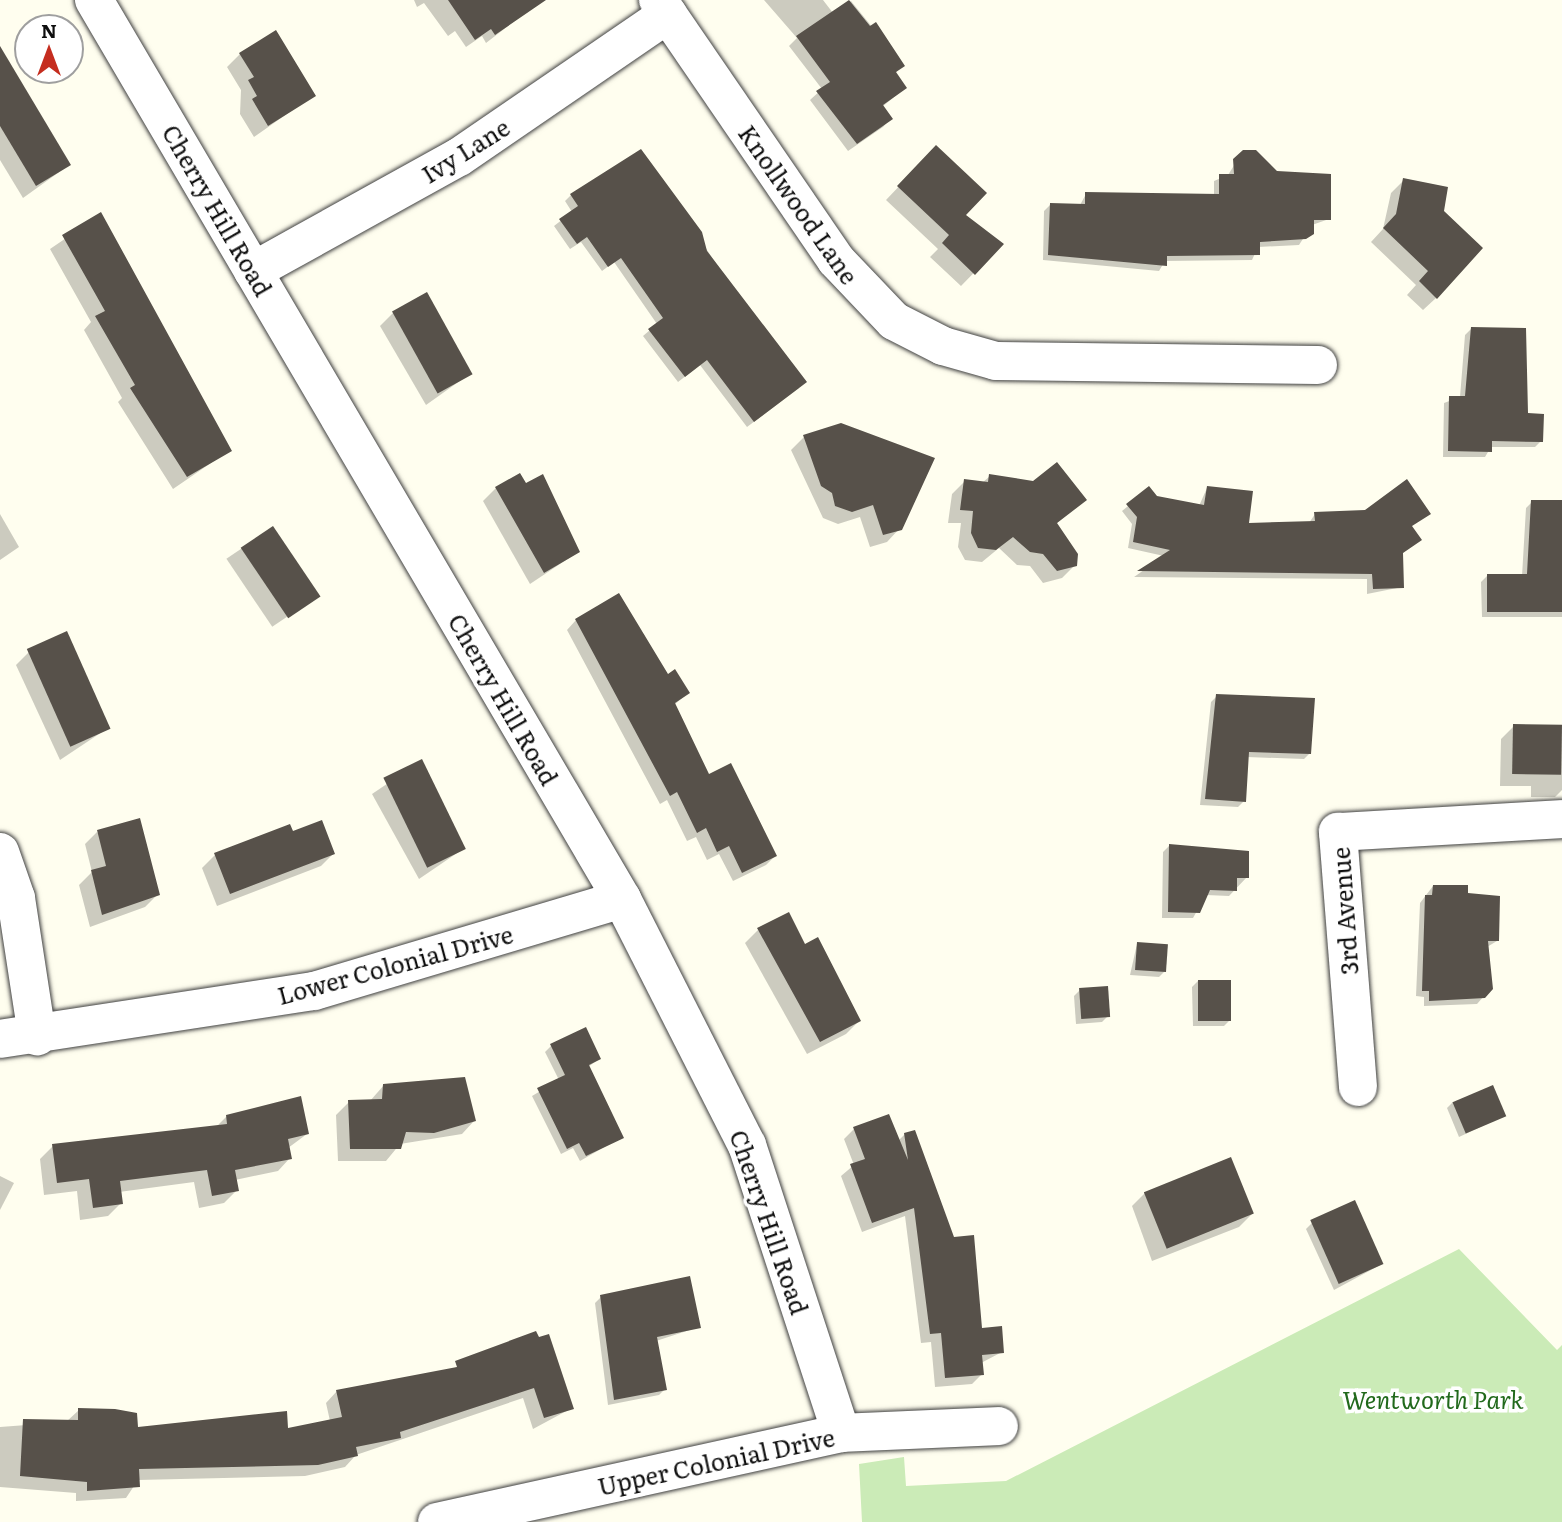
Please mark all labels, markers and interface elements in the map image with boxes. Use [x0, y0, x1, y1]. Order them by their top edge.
north arrow [14, 14, 84, 84]
text: N [41, 16, 57, 44]
street label: Ivy Lane [416, 112, 514, 188]
street label: Cherry Hill Road [157, 119, 279, 301]
street label: Knollwood Lane [733, 119, 865, 289]
street label: Cherry Hill Road [443, 608, 565, 790]
street label: 3rd Avenue [1325, 846, 1363, 976]
street label: Lower Colonial Drive [274, 919, 516, 1009]
street label: Cherry Hill Road [725, 1126, 815, 1318]
park label: Wentworth Park [1342, 1385, 1524, 1413]
street label: Upper Colonial Drive [595, 1422, 837, 1500]

